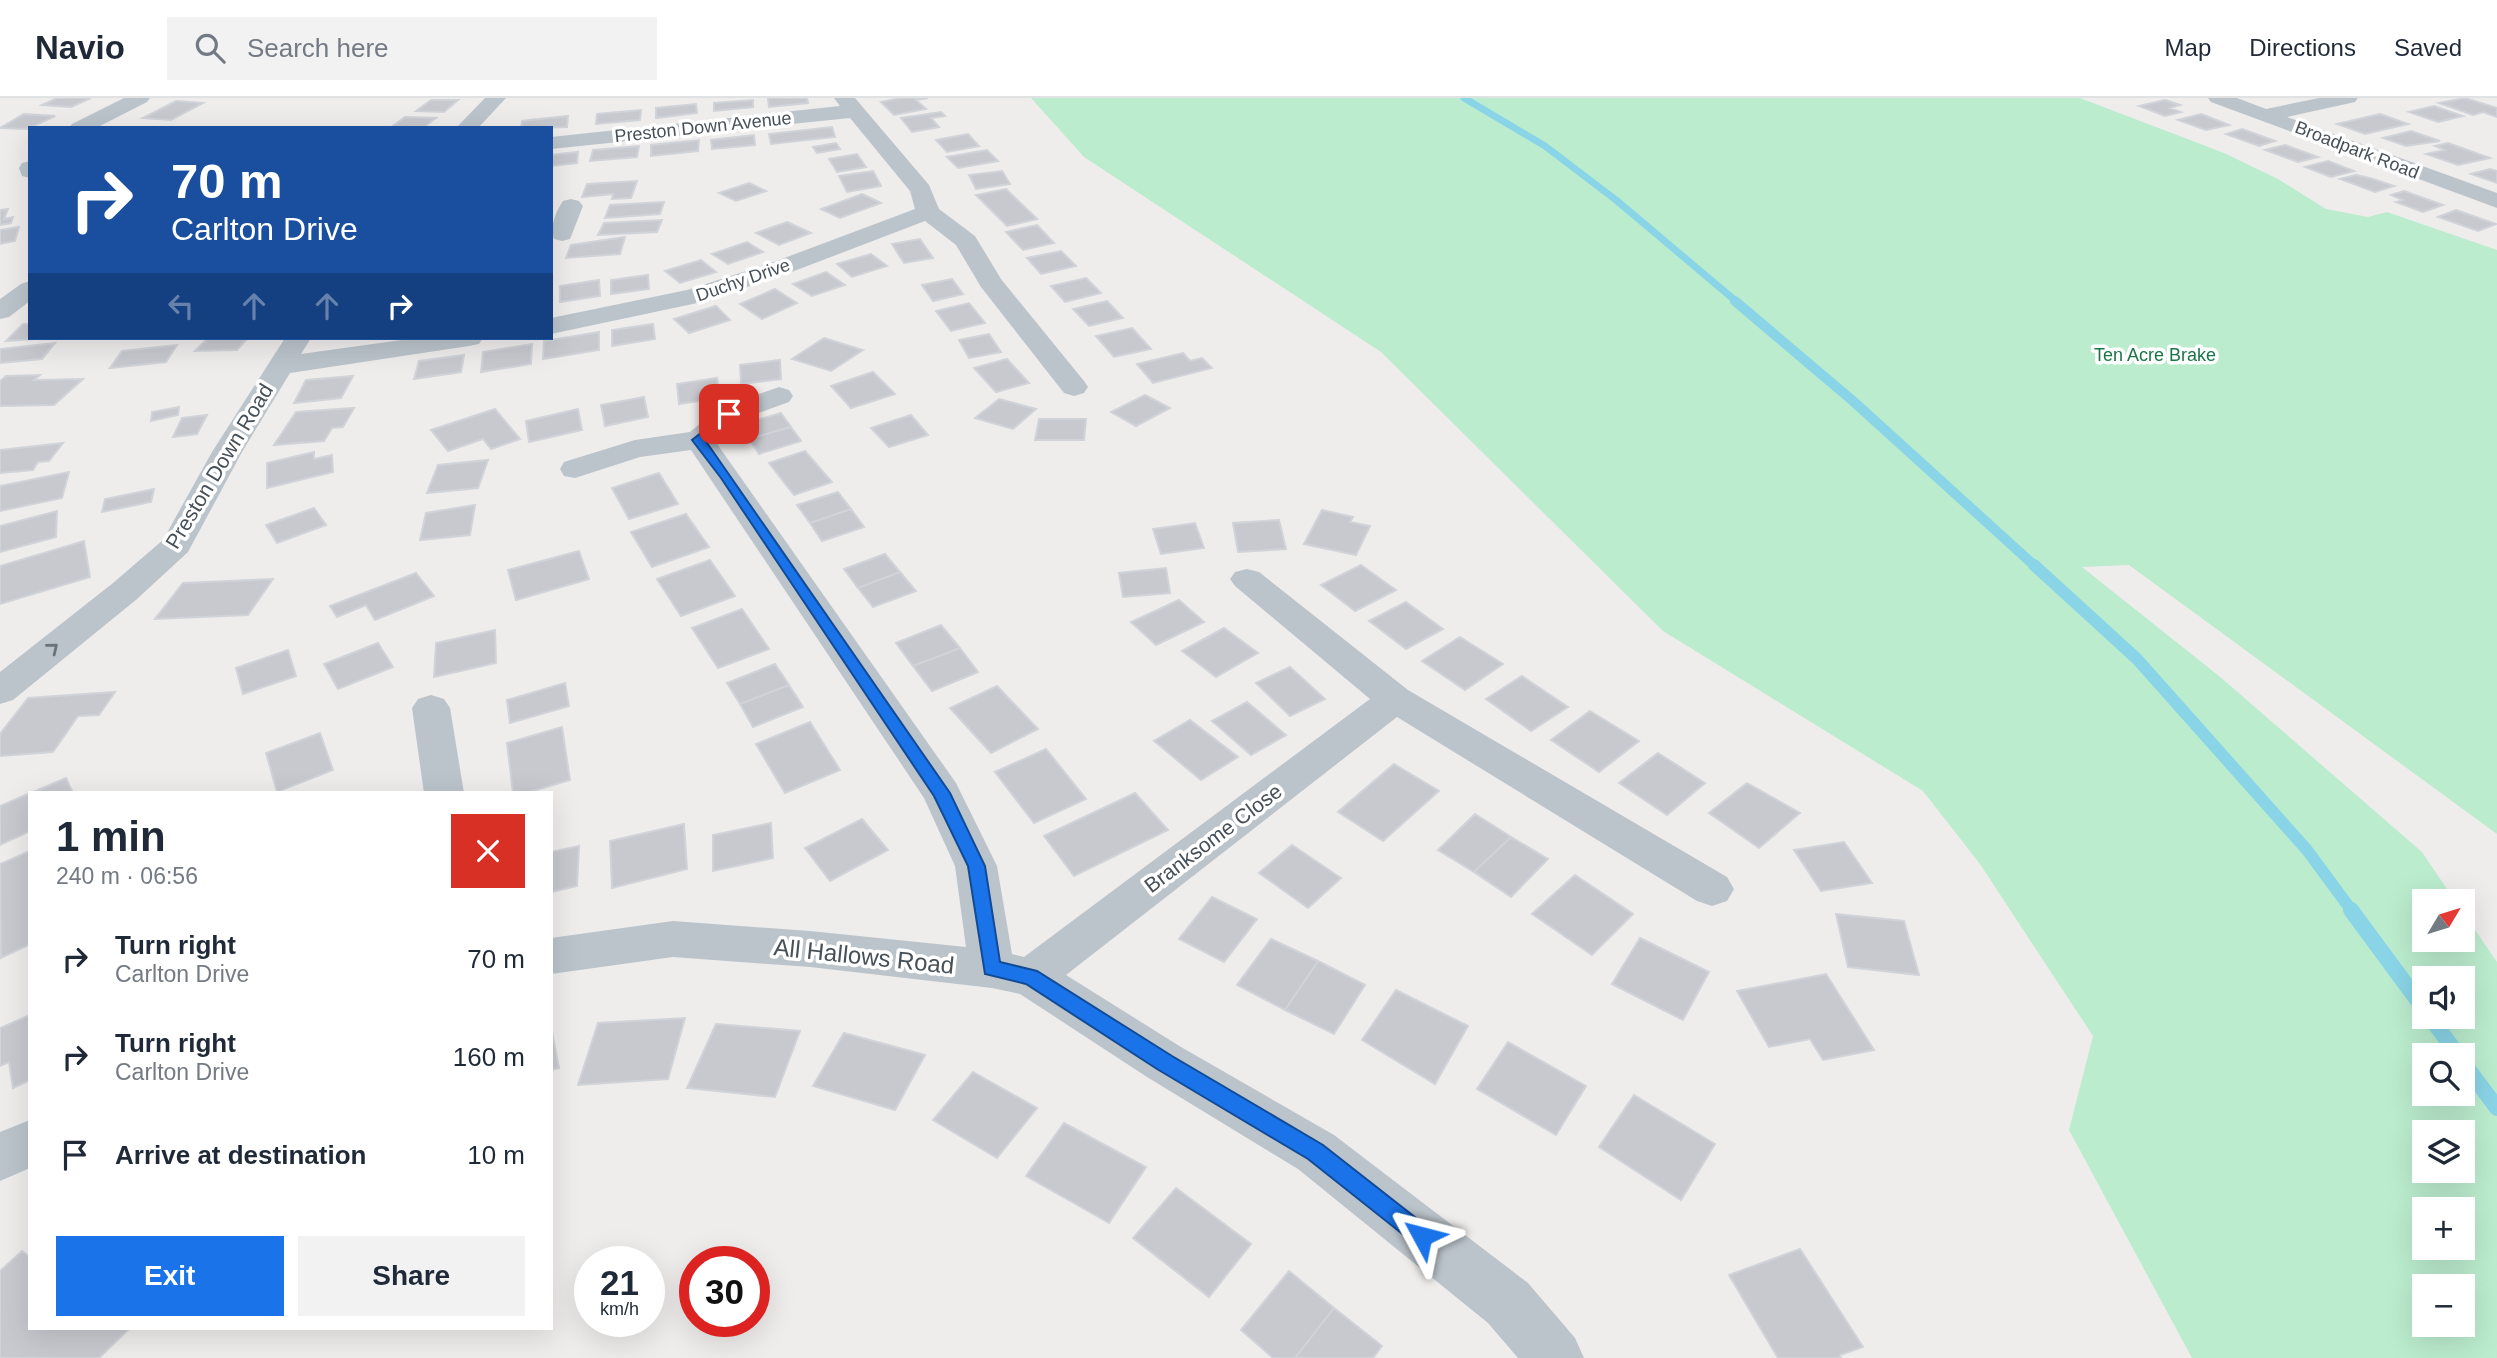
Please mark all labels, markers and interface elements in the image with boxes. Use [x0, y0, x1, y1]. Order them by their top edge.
search box [167, 17, 657, 80]
text: Navio [35, 29, 125, 66]
icon: search [191, 29, 229, 67]
text: Search here [247, 33, 389, 63]
text: Map [2165, 34, 2211, 61]
text: Directions [2249, 34, 2356, 61]
text: Saved [2394, 34, 2462, 61]
street label: Preston Down Avenue [614, 108, 792, 146]
street label: Broadpark Road [2292, 117, 2422, 183]
icon: right [56, 154, 147, 245]
text: 70 m [171, 154, 283, 208]
text: Carlton Drive [171, 211, 358, 247]
street label: Duchy Drive [693, 255, 793, 305]
icon: left [162, 287, 200, 325]
icon: ahead [235, 287, 273, 325]
icon: ahead [308, 287, 346, 325]
icon: right [381, 287, 419, 325]
park label: Ten Acre Brake [2094, 345, 2216, 365]
street label: Preston Down Road [161, 380, 277, 552]
pin [699, 384, 759, 444]
icon: arrive [710, 395, 748, 433]
one-way arrow [46, 644, 58, 657]
street label: Branksome Close [1140, 779, 1286, 897]
text: 1 min [56, 813, 166, 860]
button: close [451, 814, 525, 888]
text: 240 m · 06:56 [56, 863, 198, 889]
north arrow [2412, 889, 2474, 952]
map controls [2412, 889, 2475, 1337]
text: Turn right [115, 930, 236, 960]
street label: All Hallows Road [772, 933, 956, 979]
icon: right [56, 940, 94, 978]
text: 70 m [467, 944, 525, 974]
text: Carlton Drive [115, 961, 249, 987]
button: sound [2412, 966, 2475, 1029]
text: Turn right [115, 1028, 236, 1058]
icon: right [56, 1038, 94, 1076]
text: 160 m [453, 1042, 525, 1072]
button: search [2412, 1043, 2475, 1106]
text: Carlton Drive [115, 1059, 249, 1085]
button: layers [2412, 1120, 2475, 1183]
icon: arrive [56, 1136, 94, 1174]
text: Arrive at destination [115, 1140, 366, 1170]
text: 10 m [467, 1140, 525, 1170]
button: + [2412, 1197, 2475, 1260]
position arrow [1385, 1199, 1459, 1273]
button: Exit [56, 1236, 284, 1316]
button: Share [298, 1236, 525, 1316]
speed limit sign: 30 [679, 1246, 770, 1337]
text: 21 [600, 1263, 639, 1302]
button: − [2412, 1274, 2475, 1337]
text: km/h [600, 1299, 639, 1319]

